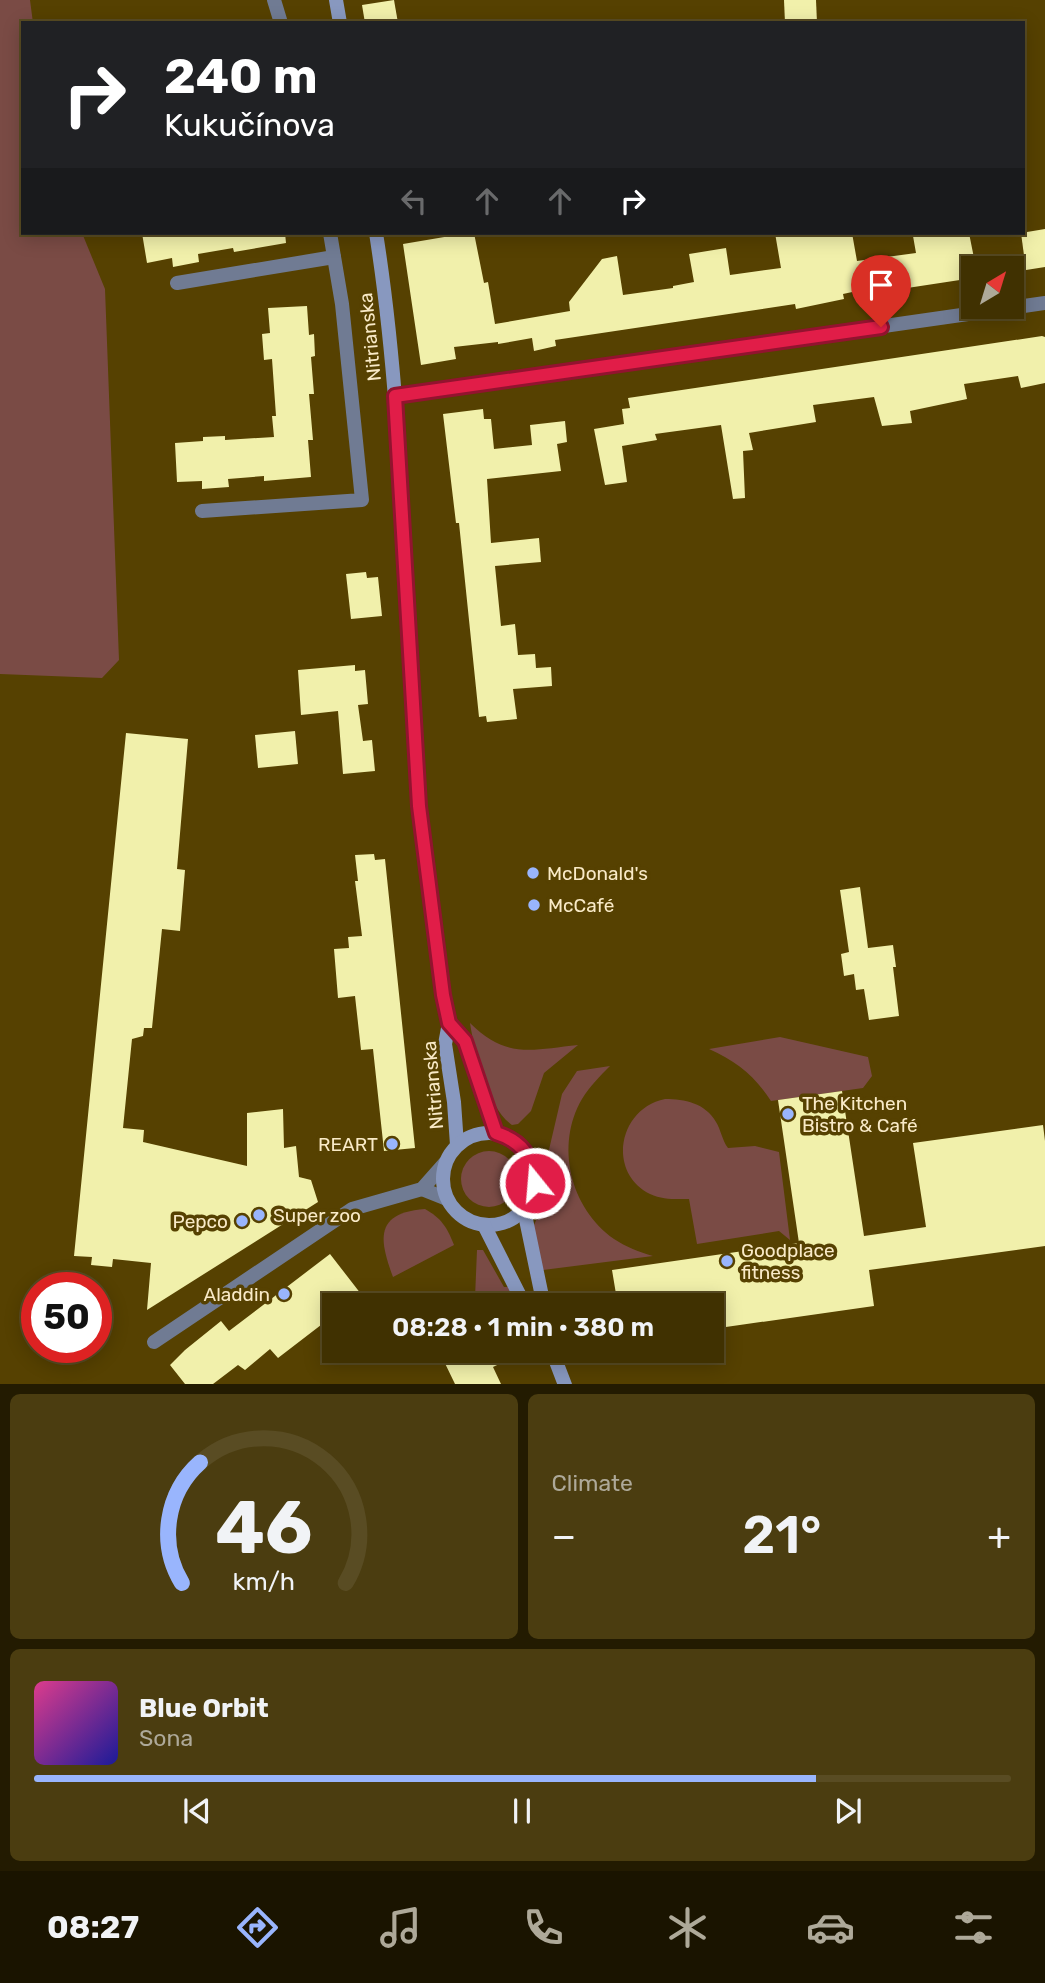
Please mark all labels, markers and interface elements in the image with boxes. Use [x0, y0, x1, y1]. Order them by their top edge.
text: 240 m [164, 47, 318, 105]
icon: right [49, 49, 140, 140]
text: Kukučínova [164, 106, 335, 144]
icon: left [395, 182, 433, 220]
icon: ahead [468, 182, 506, 220]
icon: ahead [541, 182, 579, 220]
icon: right [614, 182, 652, 220]
pin [851, 255, 911, 327]
north arrow [961, 256, 1024, 318]
map controls [961, 256, 1024, 319]
icon: arrive [862, 266, 900, 304]
street label: Nitrianska [354, 292, 386, 382]
place label: McDonald's [547, 862, 648, 885]
marker: McDonald's [525, 865, 541, 881]
place label: McCafé [548, 894, 614, 917]
marker: McCafé [526, 897, 542, 913]
street label: Nitrianska [418, 1040, 448, 1130]
place label: The Kitchen Bistro & Café [802, 1092, 918, 1137]
marker: The Kitchen Bistro & Café [780, 1106, 796, 1122]
place label: REART [318, 1133, 378, 1156]
marker: REART [384, 1136, 400, 1152]
position arrow [498, 1146, 572, 1220]
place label: Super zoo [273, 1204, 361, 1227]
marker: Super zoo [251, 1207, 267, 1223]
place label: Pepco [173, 1210, 228, 1233]
marker: Pepco [234, 1213, 250, 1229]
place label: Goodplace fitness [741, 1239, 835, 1284]
marker: Goodplace fitness [719, 1253, 735, 1269]
speed limit sign: 50 [21, 1272, 112, 1363]
place label: Aladdin [203, 1283, 270, 1306]
marker: Aladdin [276, 1286, 292, 1302]
text: 08:28 · 1 min · 380 m [392, 1312, 654, 1343]
text: Climate [552, 1469, 633, 1497]
text: 46 [215, 1485, 312, 1571]
text: 21° [742, 1504, 821, 1566]
text: − [552, 1513, 576, 1559]
text: + [987, 1513, 1011, 1559]
text: km/h [233, 1566, 295, 1595]
text: Blue Orbit [139, 1693, 269, 1724]
text: Sona [139, 1724, 193, 1752]
icon: previous [178, 1792, 216, 1830]
icon: pause [503, 1792, 541, 1830]
icon: next [829, 1792, 867, 1830]
icon: directions [233, 1903, 282, 1952]
icon: music [376, 1903, 425, 1952]
icon: phone [519, 1903, 568, 1952]
icon: climate [663, 1903, 712, 1952]
icon: car [806, 1903, 855, 1952]
icon: filters [949, 1903, 998, 1952]
text: 08:27 [47, 1908, 139, 1946]

